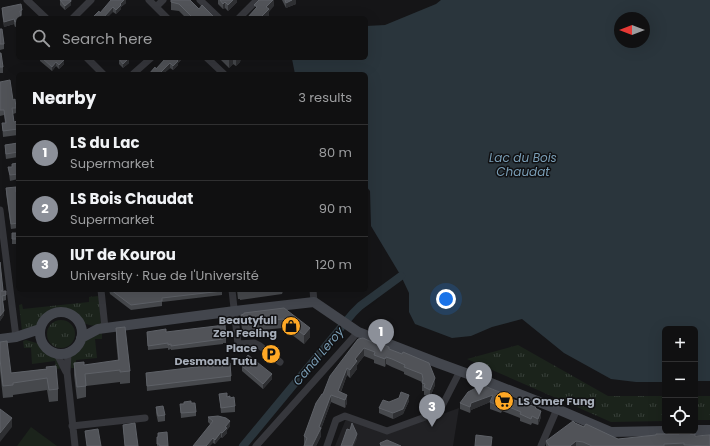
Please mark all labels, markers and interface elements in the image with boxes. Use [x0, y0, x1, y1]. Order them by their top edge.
north arrow [614, 12, 650, 48]
search box [16, 16, 368, 60]
icon: search [30, 27, 52, 49]
text: Search here [62, 28, 152, 49]
text: Nearby [32, 86, 96, 110]
text: 3 results [298, 88, 352, 107]
text: LS du Lac [70, 132, 139, 153]
text: 1 [43, 143, 47, 162]
text: 80 m [319, 143, 352, 162]
water label: Lac du Bois Chaudat [489, 149, 557, 180]
text: Supermarket [70, 154, 154, 173]
text: LS Bois Chaudat [70, 188, 193, 209]
text: 2 [41, 199, 49, 218]
text: 90 m [319, 199, 352, 218]
text: Supermarket [70, 210, 154, 229]
text: IUT de Kourou [70, 244, 176, 265]
text: 3 [41, 255, 49, 274]
text: 120 m [315, 255, 352, 274]
text: University · Rue de l'Université [70, 266, 259, 285]
your location [436, 289, 456, 309]
place label: Beautyfull Zen Feeling [213, 312, 277, 341]
shop icon: Beautyfull Zen Feeling [280, 315, 302, 337]
pin: 1 [368, 319, 394, 352]
water label: Canal Leroy [289, 322, 348, 389]
map controls [662, 326, 698, 434]
button: + [662, 326, 698, 362]
place label: Place Desmond Tutu [174, 340, 257, 369]
parking icon: Place Desmond Tutu [260, 343, 282, 365]
pin: 2 [466, 362, 492, 395]
button: − [662, 362, 698, 398]
supermarket icon: LS Omer Fung [493, 390, 515, 412]
place label: LS Omer Fung [518, 393, 595, 409]
pin: 3 [419, 394, 445, 427]
button: locate [662, 398, 698, 434]

